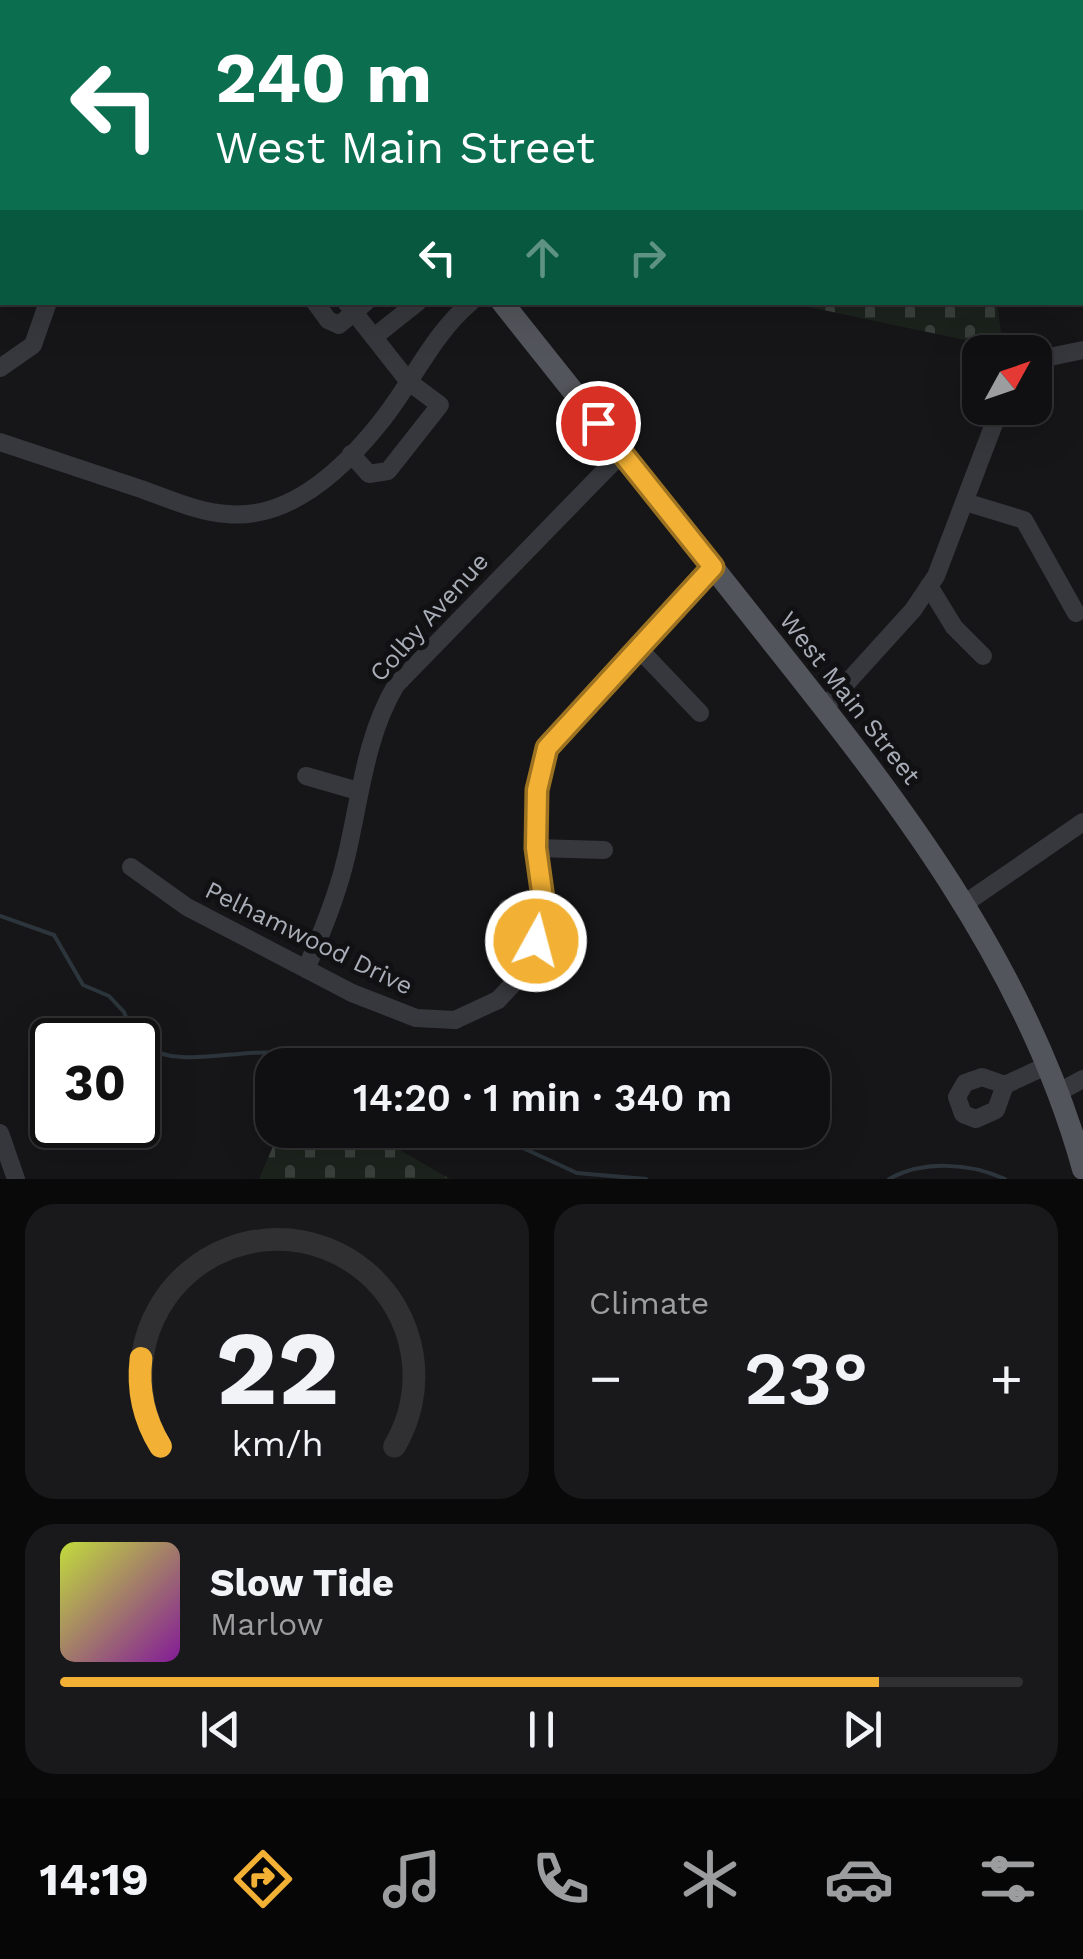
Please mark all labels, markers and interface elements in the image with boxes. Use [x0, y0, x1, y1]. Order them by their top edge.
text: 240 m [215, 37, 432, 119]
icon: left [50, 40, 180, 170]
text: West Main Street [215, 121, 595, 174]
icon: left [410, 230, 465, 285]
icon: ahead [515, 230, 570, 285]
icon: right [620, 230, 675, 285]
north arrow [962, 335, 1052, 425]
map controls [962, 335, 1052, 425]
pin [556, 381, 641, 466]
icon: arrive [571, 396, 626, 451]
street label: Colby Avenue [364, 547, 494, 687]
street label: West Main Street [774, 606, 927, 790]
street label: Pelhamwood Drive [201, 875, 417, 1001]
position arrow [484, 889, 588, 993]
speed limit sign: 30 [30, 1018, 160, 1148]
text: 14:20 · 1 min · 340 m [353, 1076, 732, 1120]
text: Climate [589, 1284, 709, 1322]
text: 22 [215, 1307, 339, 1429]
text: 23° [744, 1334, 868, 1422]
text: − [589, 1346, 622, 1410]
text: + [990, 1346, 1023, 1410]
text: km/h [231, 1423, 323, 1465]
text: Slow Tide [210, 1561, 394, 1605]
text: Marlow [210, 1605, 324, 1643]
icon: previous [193, 1702, 248, 1757]
icon: pause [514, 1702, 569, 1757]
icon: next [835, 1702, 890, 1757]
icon: directions [228, 1844, 298, 1914]
icon: music [377, 1844, 447, 1914]
icon: phone [526, 1844, 596, 1914]
icon: climate [675, 1844, 745, 1914]
icon: car [824, 1844, 894, 1914]
icon: filters [973, 1844, 1043, 1914]
text: 14:19 [40, 1853, 149, 1906]

